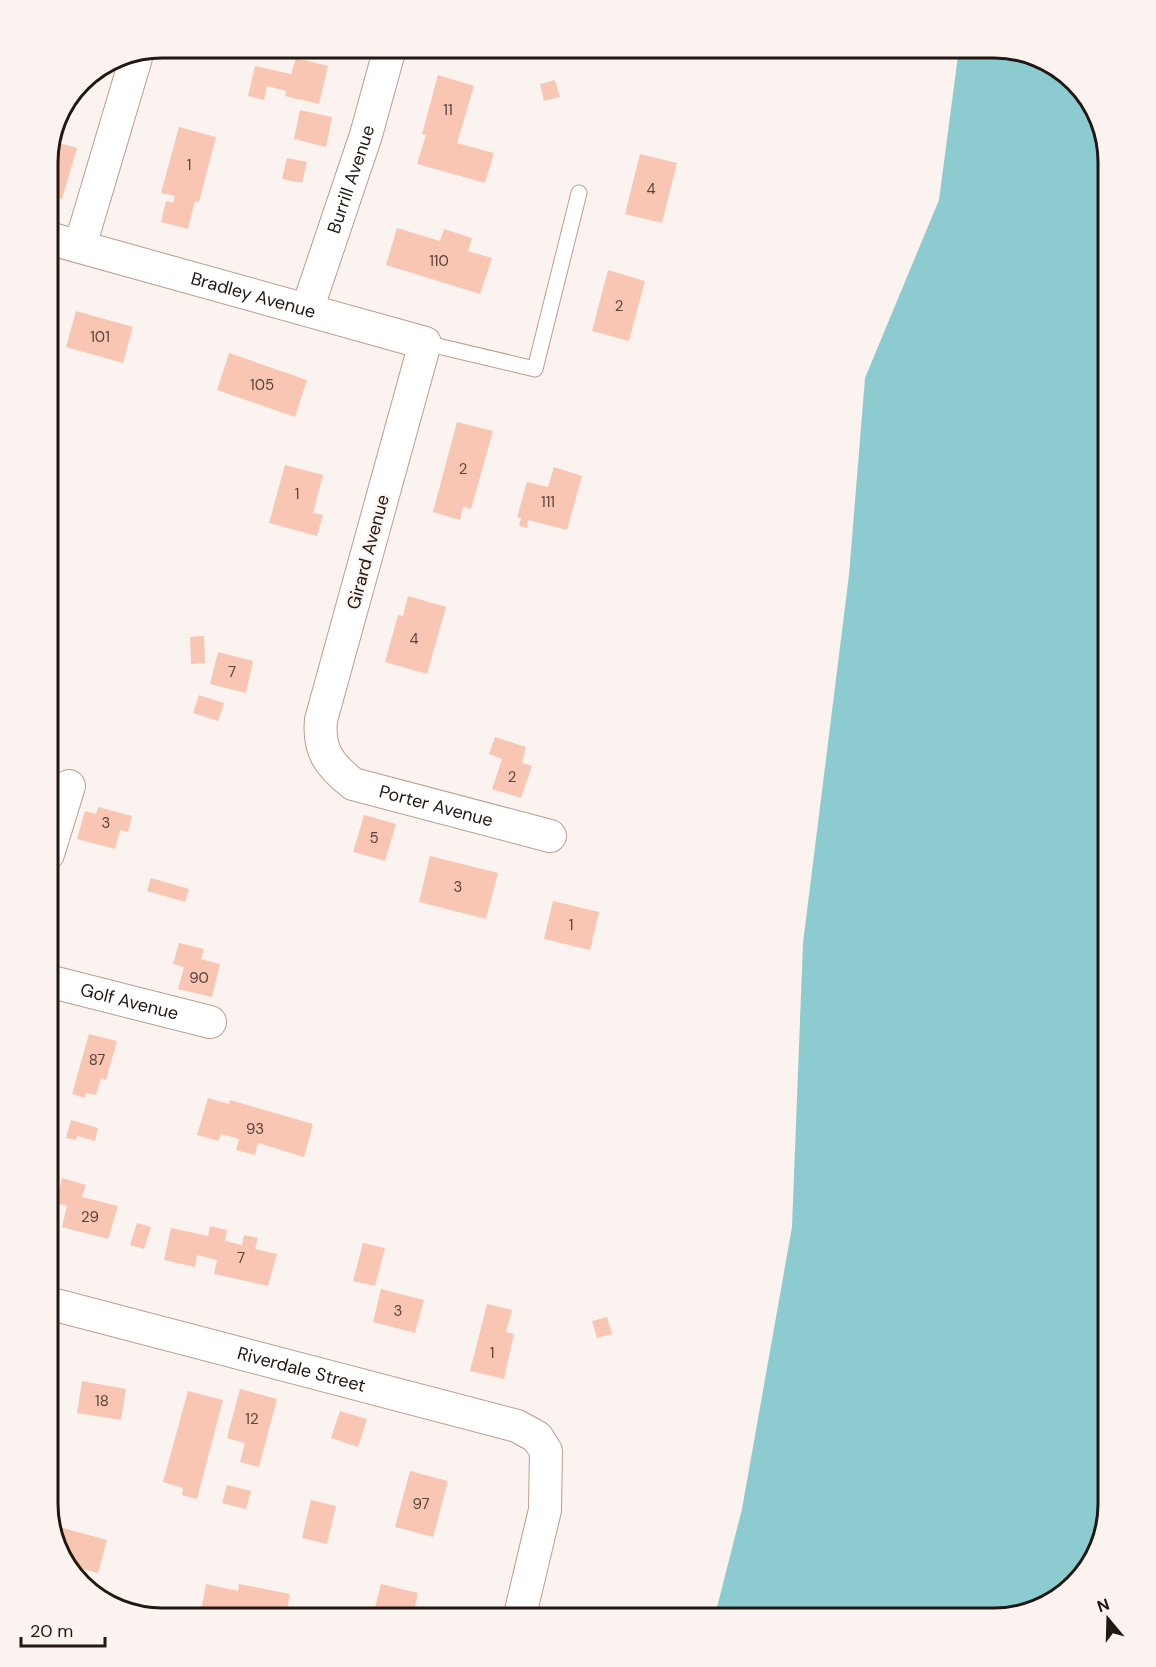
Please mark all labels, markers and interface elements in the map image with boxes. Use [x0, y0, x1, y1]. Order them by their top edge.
house number: 11 [443, 100, 453, 120]
street label: Burrill Avenue [322, 122, 380, 237]
house number: 1 [187, 155, 191, 175]
house number: 4 [646, 179, 656, 199]
house number: 110 [429, 251, 449, 271]
street label: Bradley Avenue [188, 266, 318, 324]
house number: 2 [615, 296, 623, 316]
house number: 101 [90, 327, 110, 347]
house number: 105 [250, 375, 274, 395]
house number: 2 [459, 459, 467, 479]
house number: 1 [295, 484, 299, 504]
street label: Girard Avenue [341, 492, 395, 612]
house number: 111 [541, 492, 555, 512]
house number: 4 [409, 629, 419, 649]
house number: 7 [228, 662, 236, 682]
house number: 2 [508, 767, 516, 787]
street label: Porter Avenue [376, 779, 496, 832]
house number: 3 [102, 813, 110, 833]
house number: 5 [369, 828, 379, 848]
house number: 3 [454, 877, 462, 897]
house number: 1 [569, 915, 573, 935]
house number: 90 [189, 968, 209, 988]
street label: Golf Avenue [78, 978, 181, 1026]
house number: 87 [89, 1050, 105, 1070]
house number: 93 [246, 1119, 264, 1139]
house number: 29 [81, 1207, 99, 1227]
house number: 7 [237, 1248, 245, 1268]
house number: 3 [394, 1301, 402, 1321]
street label: Riverdale Street [235, 1341, 368, 1398]
house number: 1 [490, 1343, 494, 1363]
house number: 18 [95, 1391, 109, 1411]
house number: 12 [245, 1409, 259, 1429]
house number: 97 [412, 1494, 430, 1514]
north arrow [1078, 1589, 1138, 1649]
text: N [1094, 1593, 1112, 1617]
scale bar [21, 1610, 105, 1648]
text: 20 m [30, 1619, 73, 1643]

